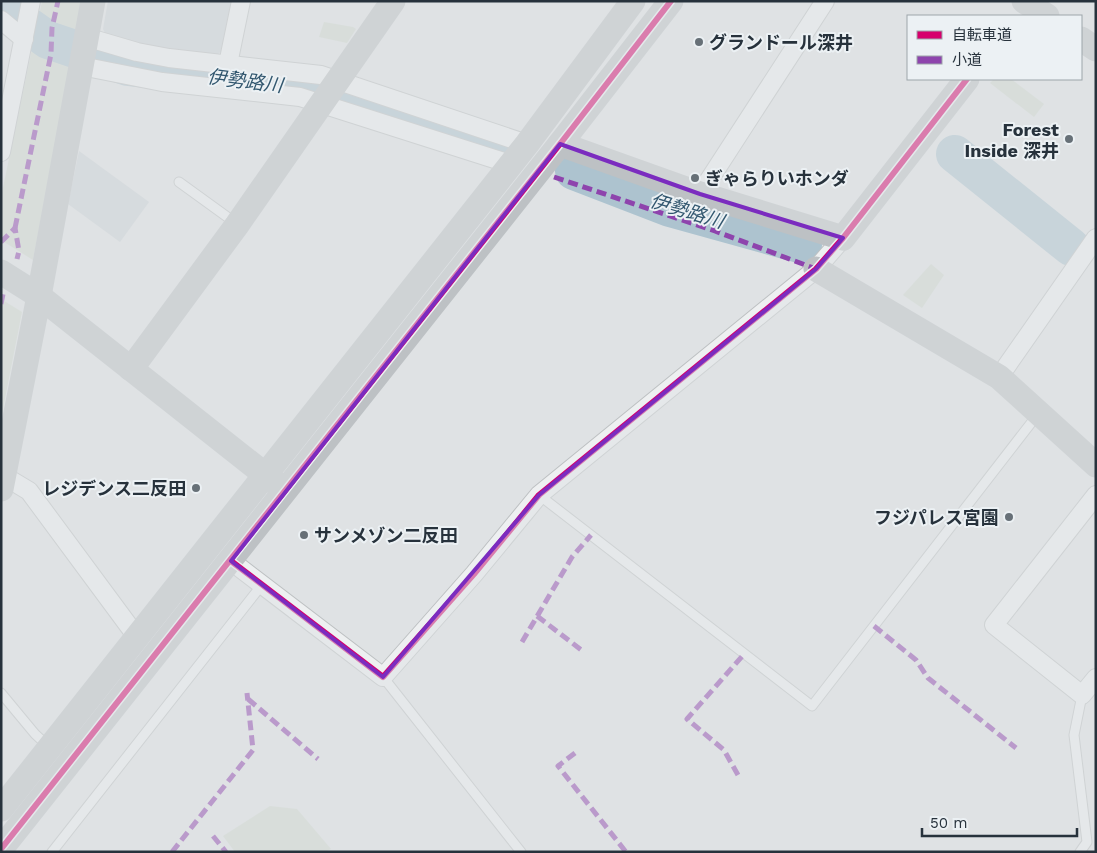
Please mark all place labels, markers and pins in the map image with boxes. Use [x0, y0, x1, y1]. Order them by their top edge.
place label: グランドール深井 [709, 32, 853, 53]
marker: グランドール深井 [693, 36, 705, 48]
place label: Forest Inside 深井 [964, 119, 1059, 161]
marker: Forest Inside 深井 [1063, 133, 1075, 145]
place label: ぎゃらりいホンダ [705, 168, 849, 189]
marker: ぎゃらりいホンダ [689, 172, 701, 184]
place label: レジデンス二反田 [42, 478, 186, 499]
marker: レジデンス二反田 [190, 482, 202, 494]
place label: フジパレス宮園 [874, 507, 999, 528]
marker: フジパレス宮園 [1003, 511, 1015, 523]
place label: サンメゾン二反田 [314, 525, 457, 546]
marker: サンメゾン二反田 [298, 529, 310, 541]

